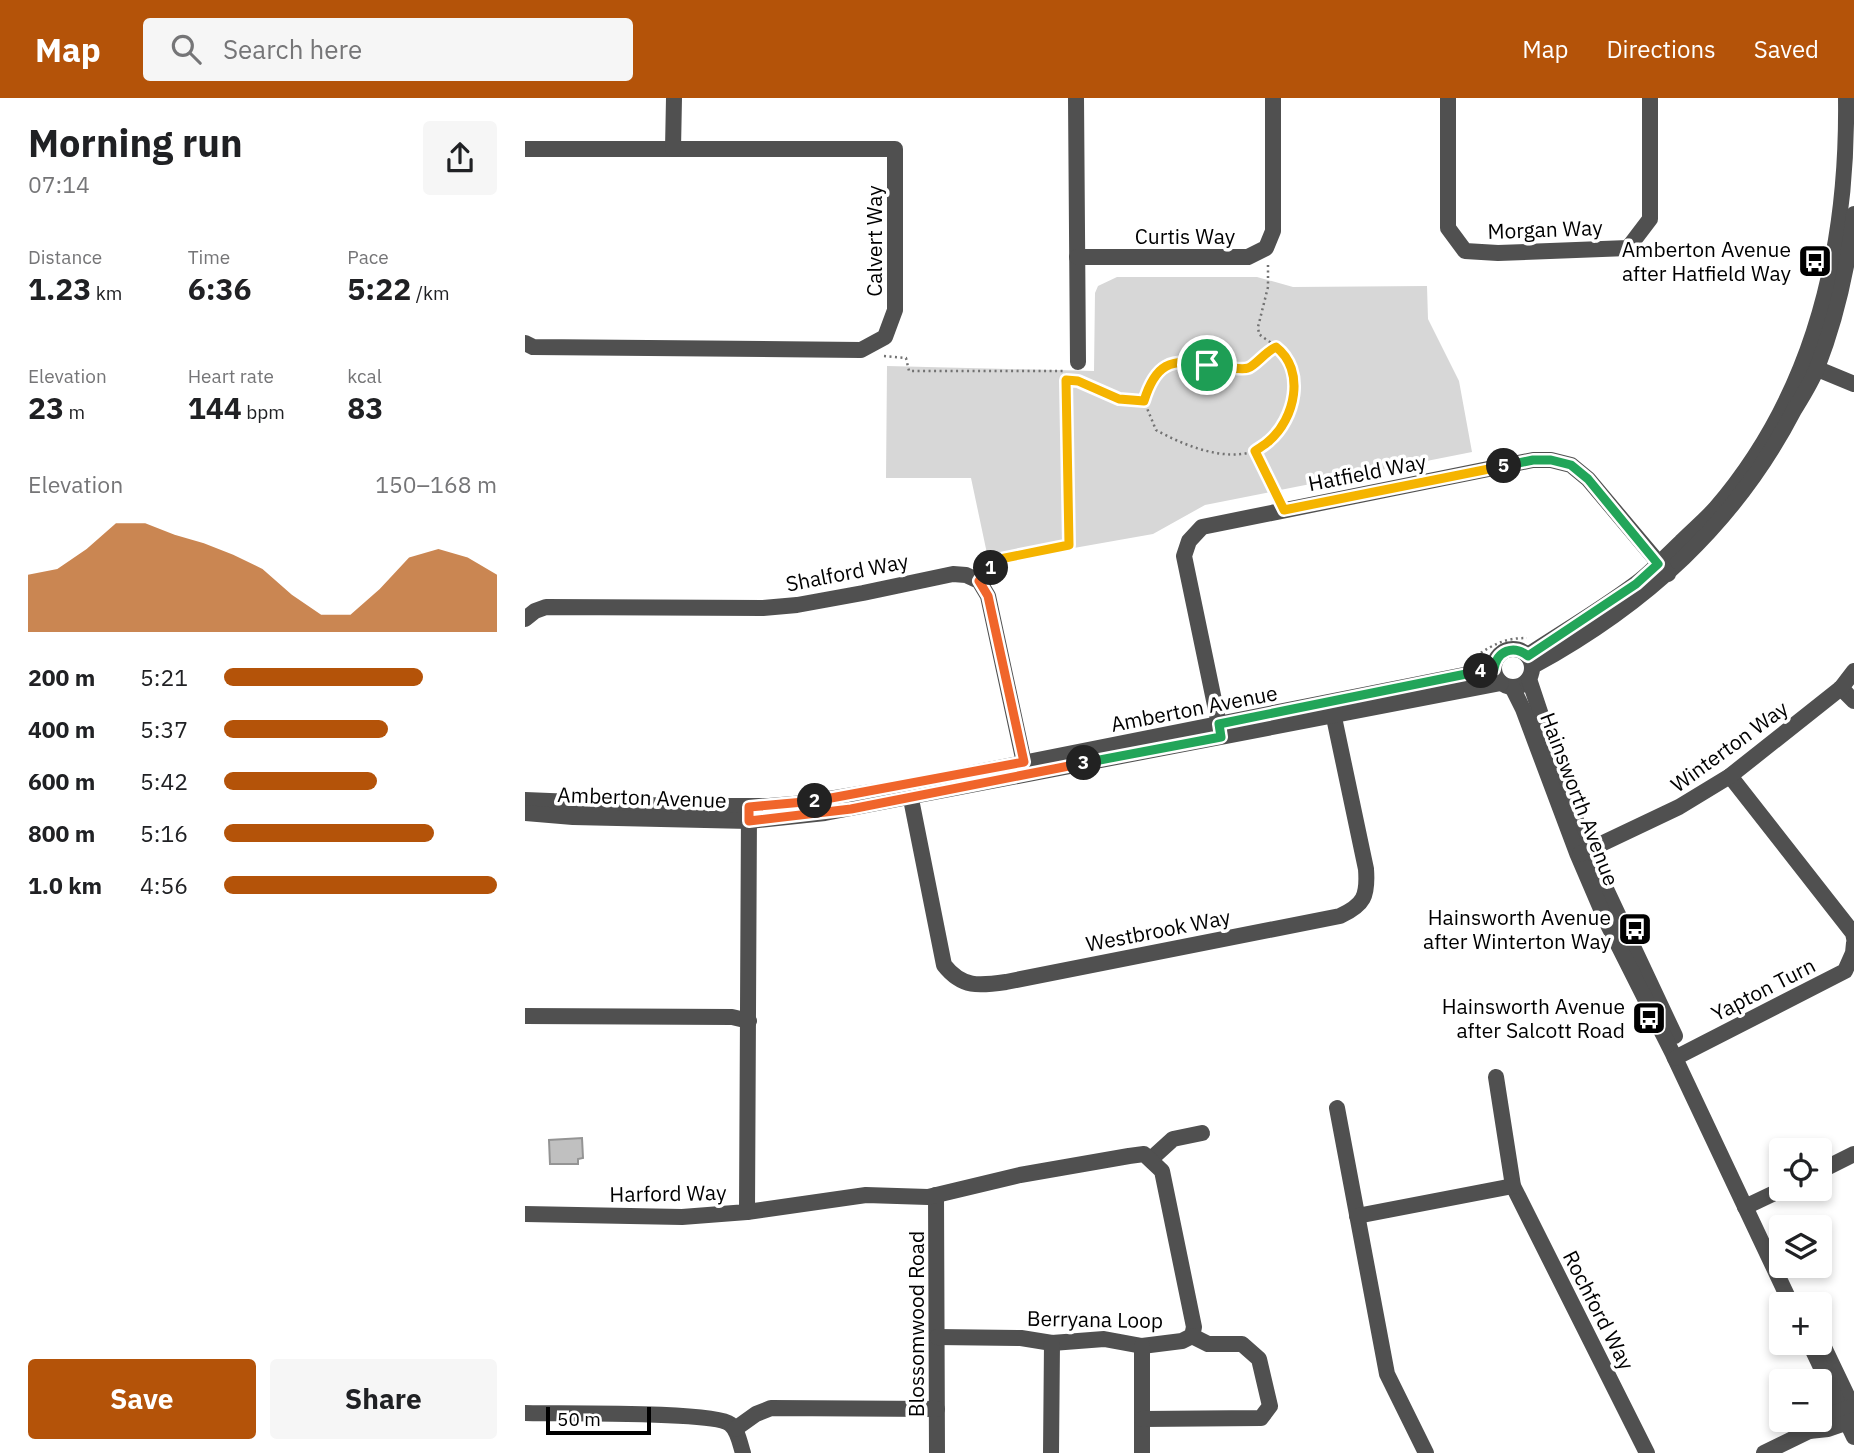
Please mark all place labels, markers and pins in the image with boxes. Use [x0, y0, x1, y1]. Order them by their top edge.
place label: Amberton Avenue after Hatfield Way [1622, 235, 1792, 287]
bus stop icon: Amberton Avenue after Hatfield Way [1796, 242, 1834, 280]
pin [1177, 335, 1237, 395]
pin: 5 [1487, 448, 1521, 484]
pin: 1 [973, 550, 1009, 586]
pin: 4 [1464, 654, 1499, 688]
pin: 3 [1067, 746, 1101, 780]
pin: 2 [797, 784, 833, 818]
place label: Hainsworth Avenue after Winterton Way [1423, 903, 1612, 955]
bus stop icon: Hainsworth Avenue after Winterton Way [1616, 910, 1654, 948]
place label: Hainsworth Avenue after Salcott Road [1442, 992, 1625, 1044]
bus stop icon: Hainsworth Avenue after Salcott Road [1630, 999, 1668, 1037]

